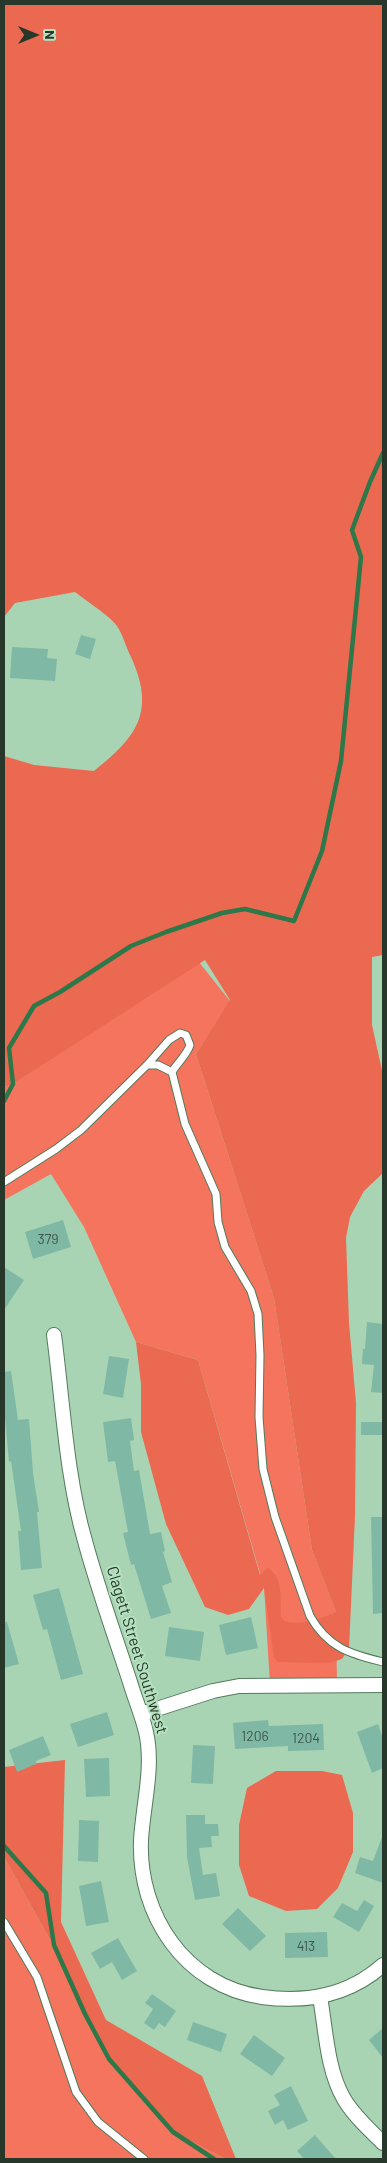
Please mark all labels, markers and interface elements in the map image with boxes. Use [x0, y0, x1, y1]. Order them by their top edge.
north arrow [10, 10, 60, 60]
text: N [42, 30, 59, 40]
house number: 379 [37, 1231, 59, 1247]
street label: Clagett Street Southwest [102, 1564, 172, 1736]
house number: 1206 [241, 1728, 269, 1744]
house number: 1204 [292, 1730, 320, 1746]
house number: 413 [297, 1938, 315, 1954]

